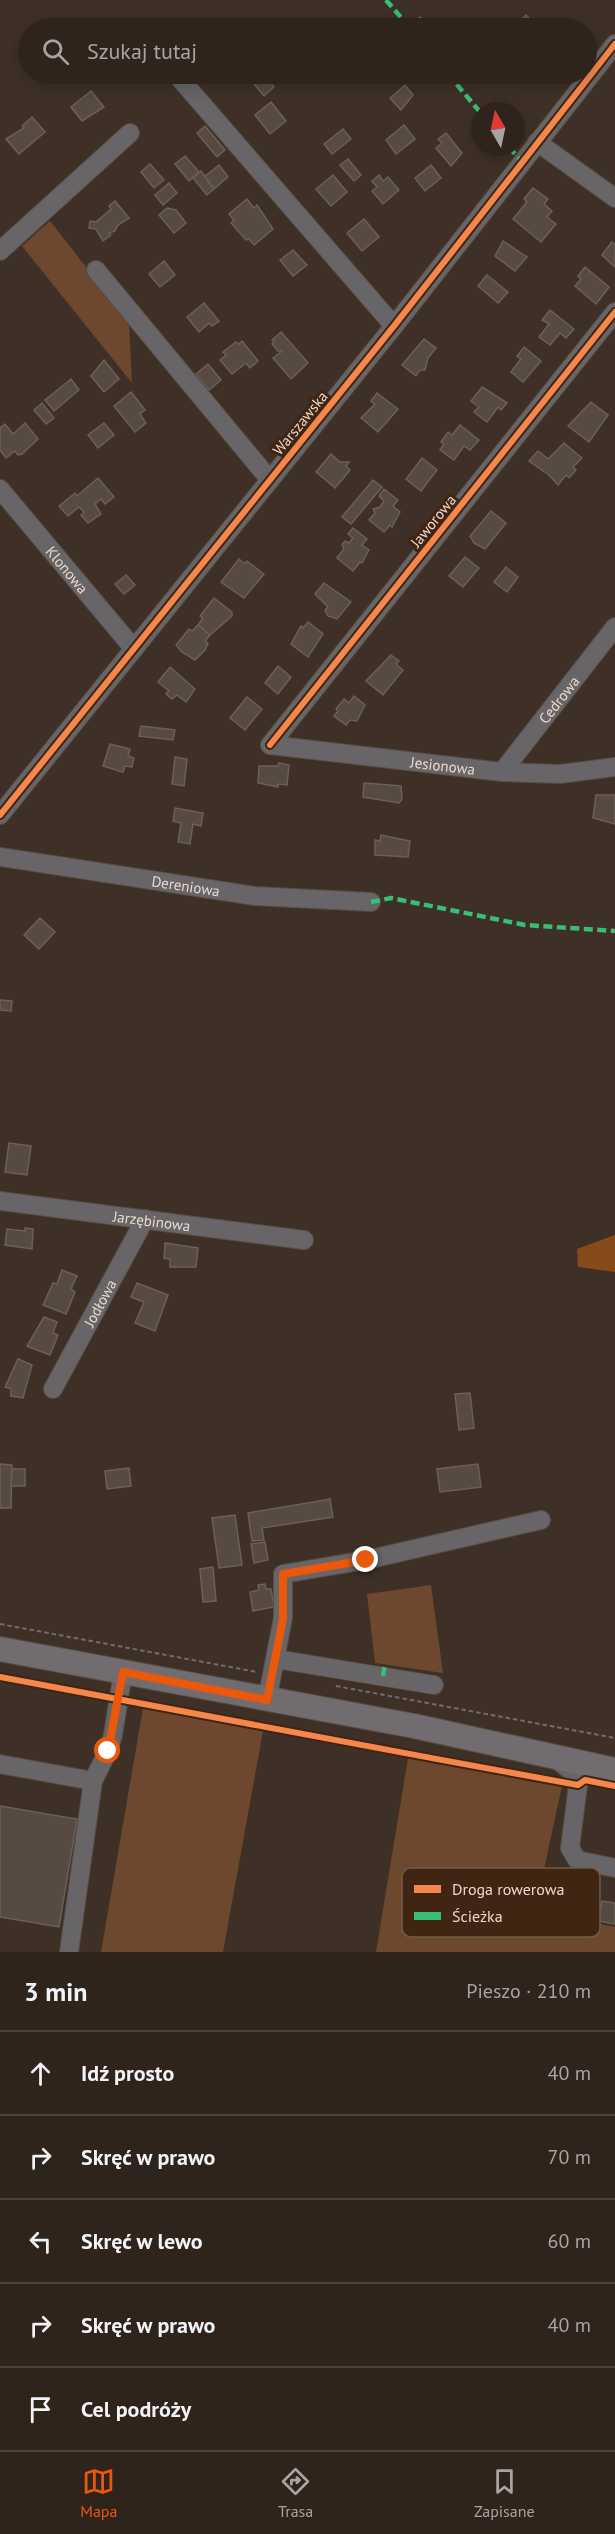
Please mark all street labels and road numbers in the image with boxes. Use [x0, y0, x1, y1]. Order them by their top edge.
street label: Warszawska [268, 387, 332, 459]
street label: Jaworowa [405, 491, 460, 552]
street label: Klonowa [42, 542, 93, 597]
street label: Cedrowa [534, 672, 583, 727]
street label: Jesionowa [408, 752, 476, 778]
street label: Dereniowa [150, 871, 221, 900]
street label: Jarzębinowa [111, 1206, 192, 1235]
street label: Jodłowa [79, 1276, 120, 1331]

